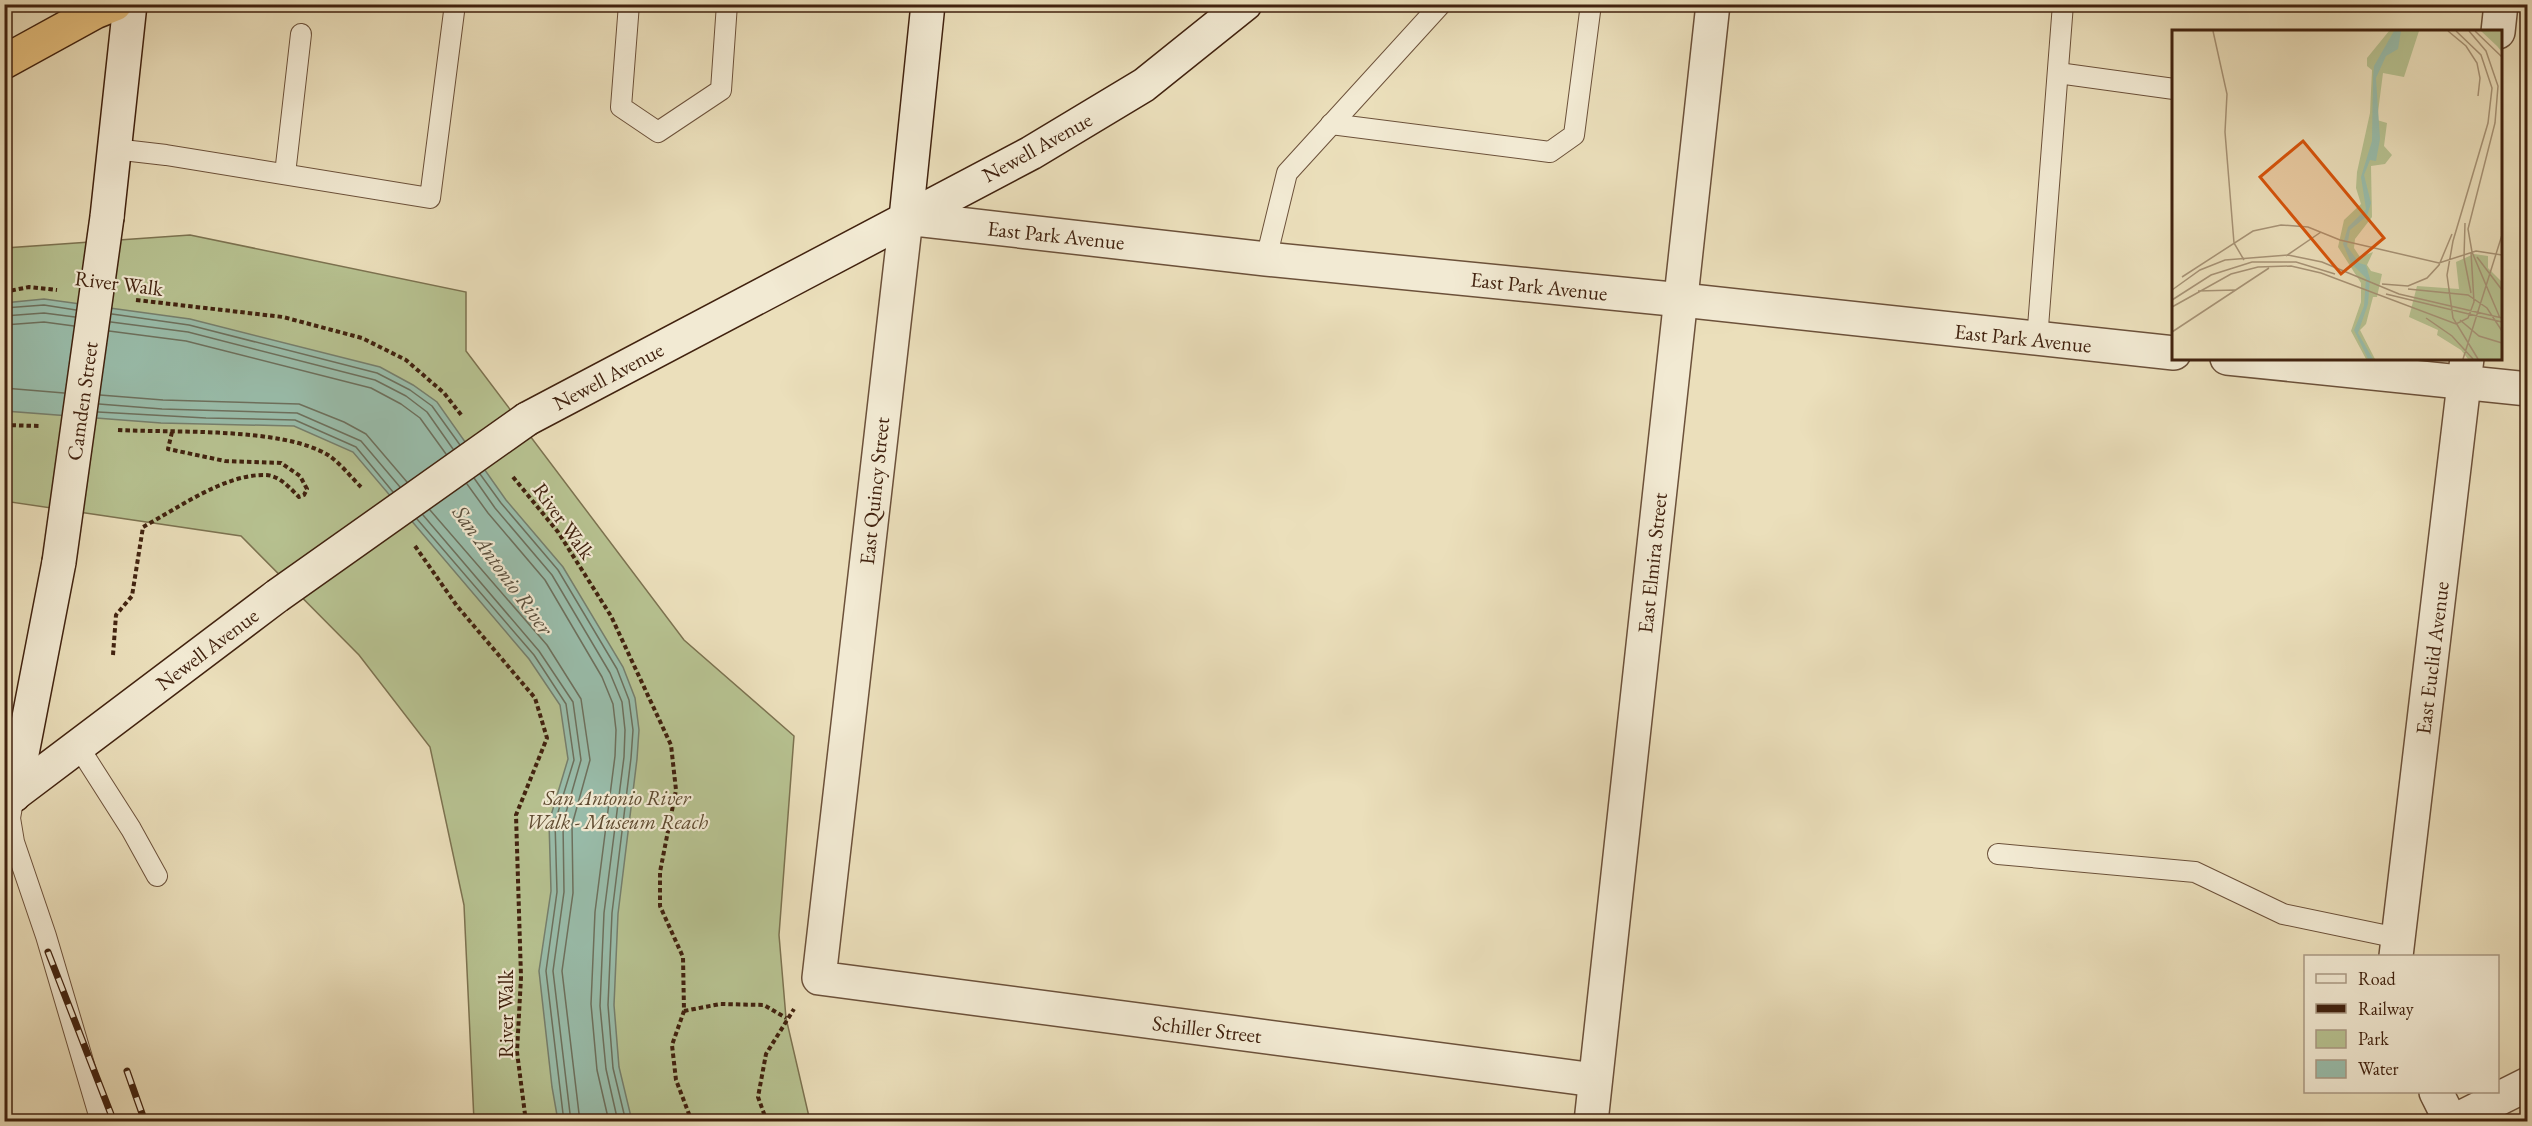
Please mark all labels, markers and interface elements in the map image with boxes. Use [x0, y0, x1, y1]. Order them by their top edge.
inset map [2172, 30, 2502, 360]
street label: Newell Avenue [977, 106, 1097, 188]
street label: East Park Avenue [986, 214, 1126, 256]
street label: River Walk [73, 264, 166, 302]
street label: East Park Avenue [1469, 265, 1609, 307]
street label: East Park Avenue [1953, 317, 2093, 359]
street label: Newell Avenue [548, 336, 668, 416]
street label: Camden Street [60, 339, 104, 462]
street label: East Quincy Street [853, 415, 896, 566]
street label: River Walk [527, 477, 602, 566]
street label: East Elmira Street [1631, 491, 1673, 635]
water label: San Antonio River [445, 498, 561, 642]
street label: East Euclid Avenue [2409, 580, 2455, 736]
street label: Newell Avenue [150, 602, 264, 696]
park label: San Antonio River Walk - Museum Reach [526, 784, 708, 835]
legend [2304, 955, 2499, 1093]
text: Road [2358, 967, 2397, 990]
street label: River Walk [492, 969, 519, 1058]
text: Railway [2358, 997, 2414, 1020]
street label: Schiller Street [1151, 1009, 1264, 1049]
text: Park [2358, 1027, 2389, 1050]
text: Water [2358, 1057, 2399, 1080]

